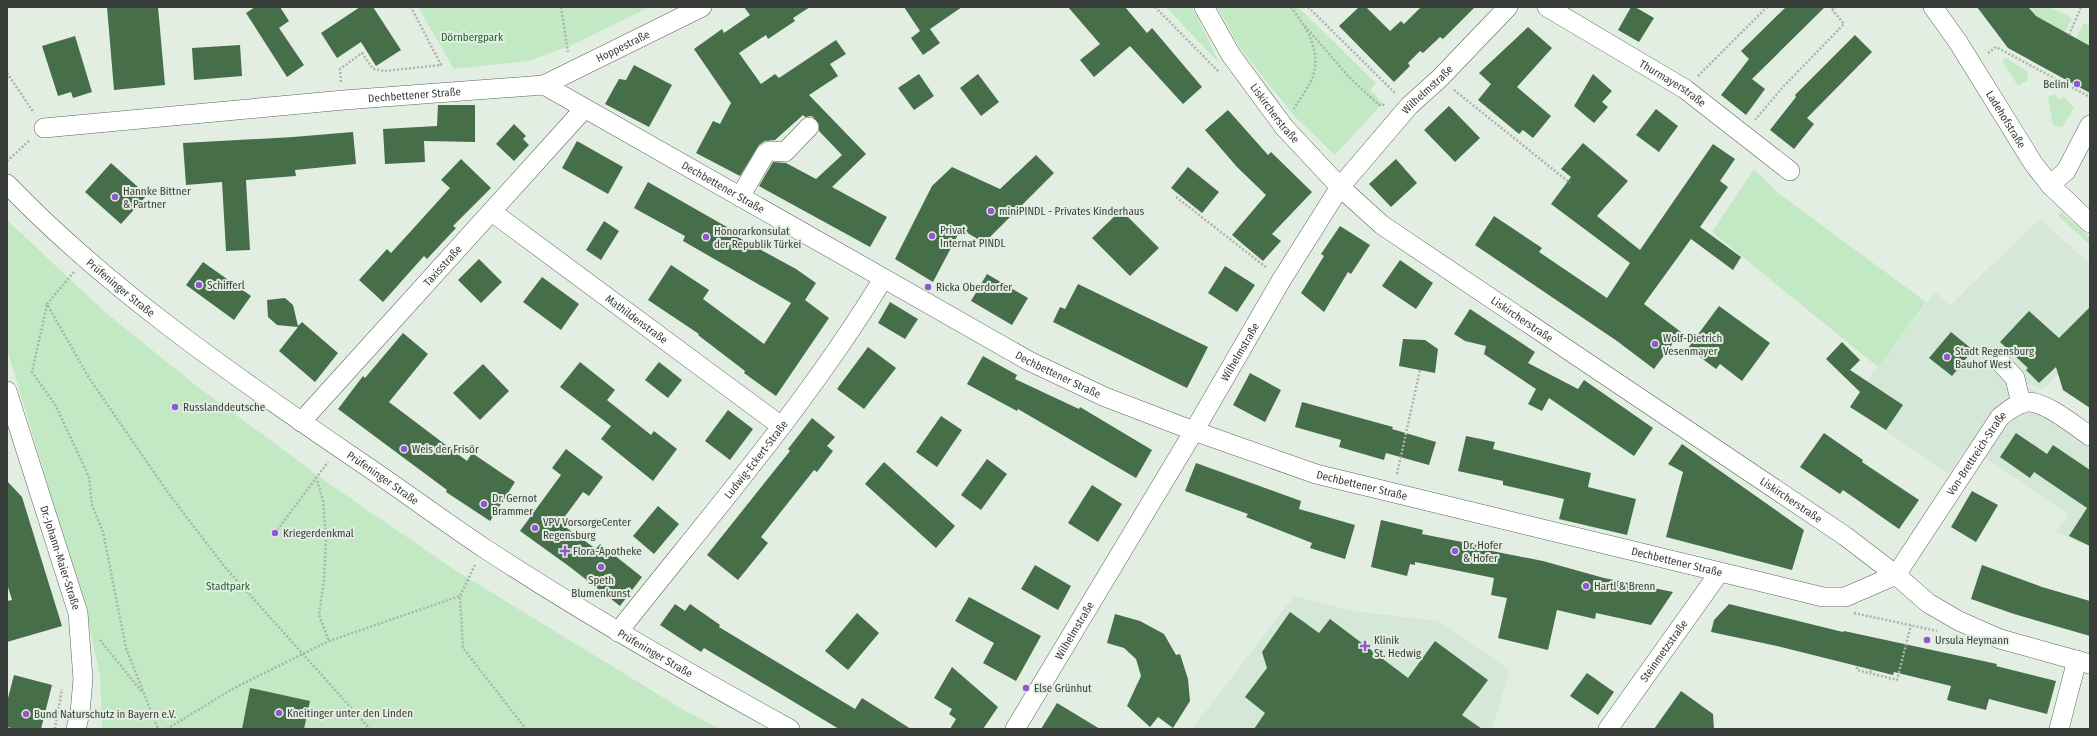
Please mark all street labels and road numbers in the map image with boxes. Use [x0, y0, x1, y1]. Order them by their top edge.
street label: Hoppestraße [594, 27, 652, 65]
street label: Thurmayerstraße [1637, 57, 1709, 109]
street label: Wilhelmstraße [1399, 62, 1455, 116]
street label: Liskircherstraße [1248, 81, 1302, 146]
street label: Dechbettener Straße [368, 85, 461, 105]
street label: Ladehofstraße [1983, 88, 2029, 150]
street label: Dechbettener Straße [679, 158, 767, 216]
street label: Taxisstraße [421, 242, 464, 289]
street label: Prüfeninger Straße [84, 256, 157, 319]
street label: Mathildenstraße [603, 292, 670, 346]
street label: Liskircherstraße [1489, 294, 1556, 345]
street label: Wilhelmstraße [1218, 321, 1262, 383]
street label: Dechbettener Straße [1013, 348, 1103, 401]
street label: Von-Brettreich-Straße [1944, 408, 2009, 498]
street label: Ludwig-Eckert-Straße [721, 418, 790, 501]
street label: Prüfeninger Straße [345, 448, 421, 507]
street label: Dechbettener Straße [1315, 468, 1409, 502]
street label: Liskircherstraße [1758, 474, 1825, 525]
street label: Dr.-Johann-Maier-Straße [38, 504, 83, 611]
street label: Dechbettener Straße [1630, 544, 1724, 579]
street label: Wilhelmstraße [1052, 599, 1097, 662]
street label: Steinmetzstraße [1637, 617, 1690, 684]
street label: Prüfeninger Straße [615, 626, 695, 680]

